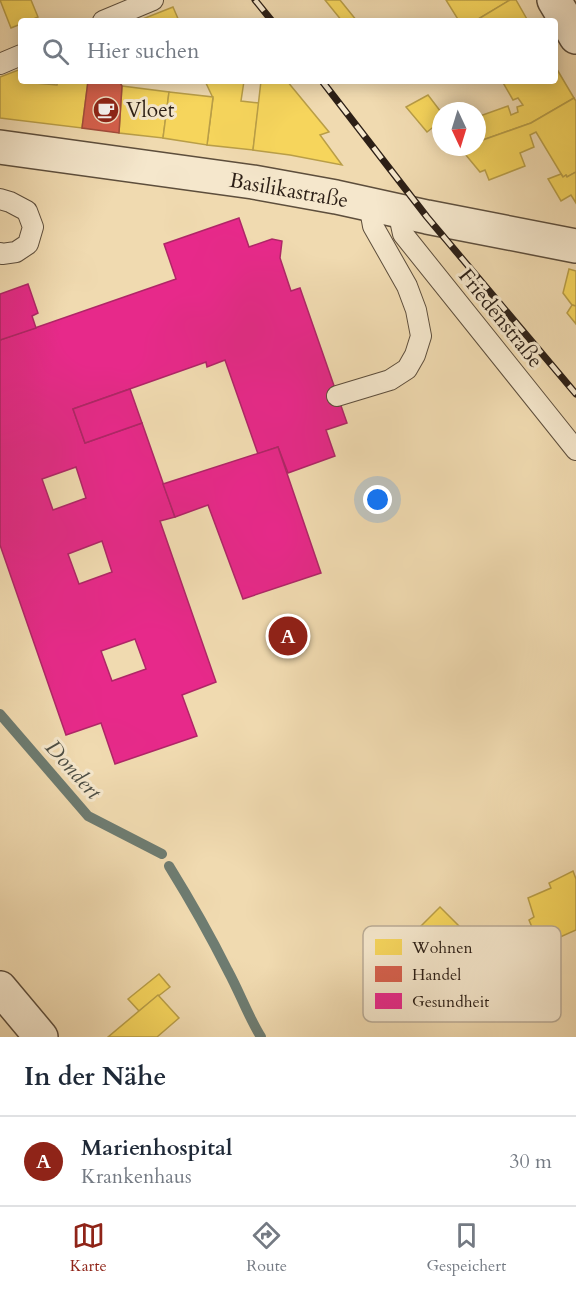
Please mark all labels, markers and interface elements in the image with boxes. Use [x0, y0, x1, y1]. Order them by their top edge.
search box [18, 18, 558, 84]
icon: search [39, 35, 72, 68]
text: Hier suchen [87, 36, 200, 66]
cafe icon: Vloet [91, 95, 121, 125]
place label: Vloet [126, 96, 175, 125]
north arrow [432, 102, 486, 156]
street label: Basilikastraße [227, 166, 351, 215]
street label: Friedenstraße [452, 263, 550, 374]
your location [363, 485, 392, 514]
pin: A [268, 614, 308, 658]
water label: Dondert [38, 733, 109, 807]
legend [363, 926, 561, 1022]
text: Wohnen [411, 937, 473, 959]
text: Handel [412, 964, 461, 986]
text: Gesundheit [412, 991, 489, 1013]
text: In der Nähe [24, 1059, 166, 1094]
text: Marienhospital [81, 1133, 232, 1163]
text: A [36, 1148, 51, 1175]
text: 30 m [509, 1148, 552, 1175]
text: Krankenhaus [81, 1163, 192, 1190]
tab: Karte [70, 1219, 107, 1277]
tab: Route [246, 1219, 287, 1277]
tab: Gespeichert [426, 1219, 506, 1277]

